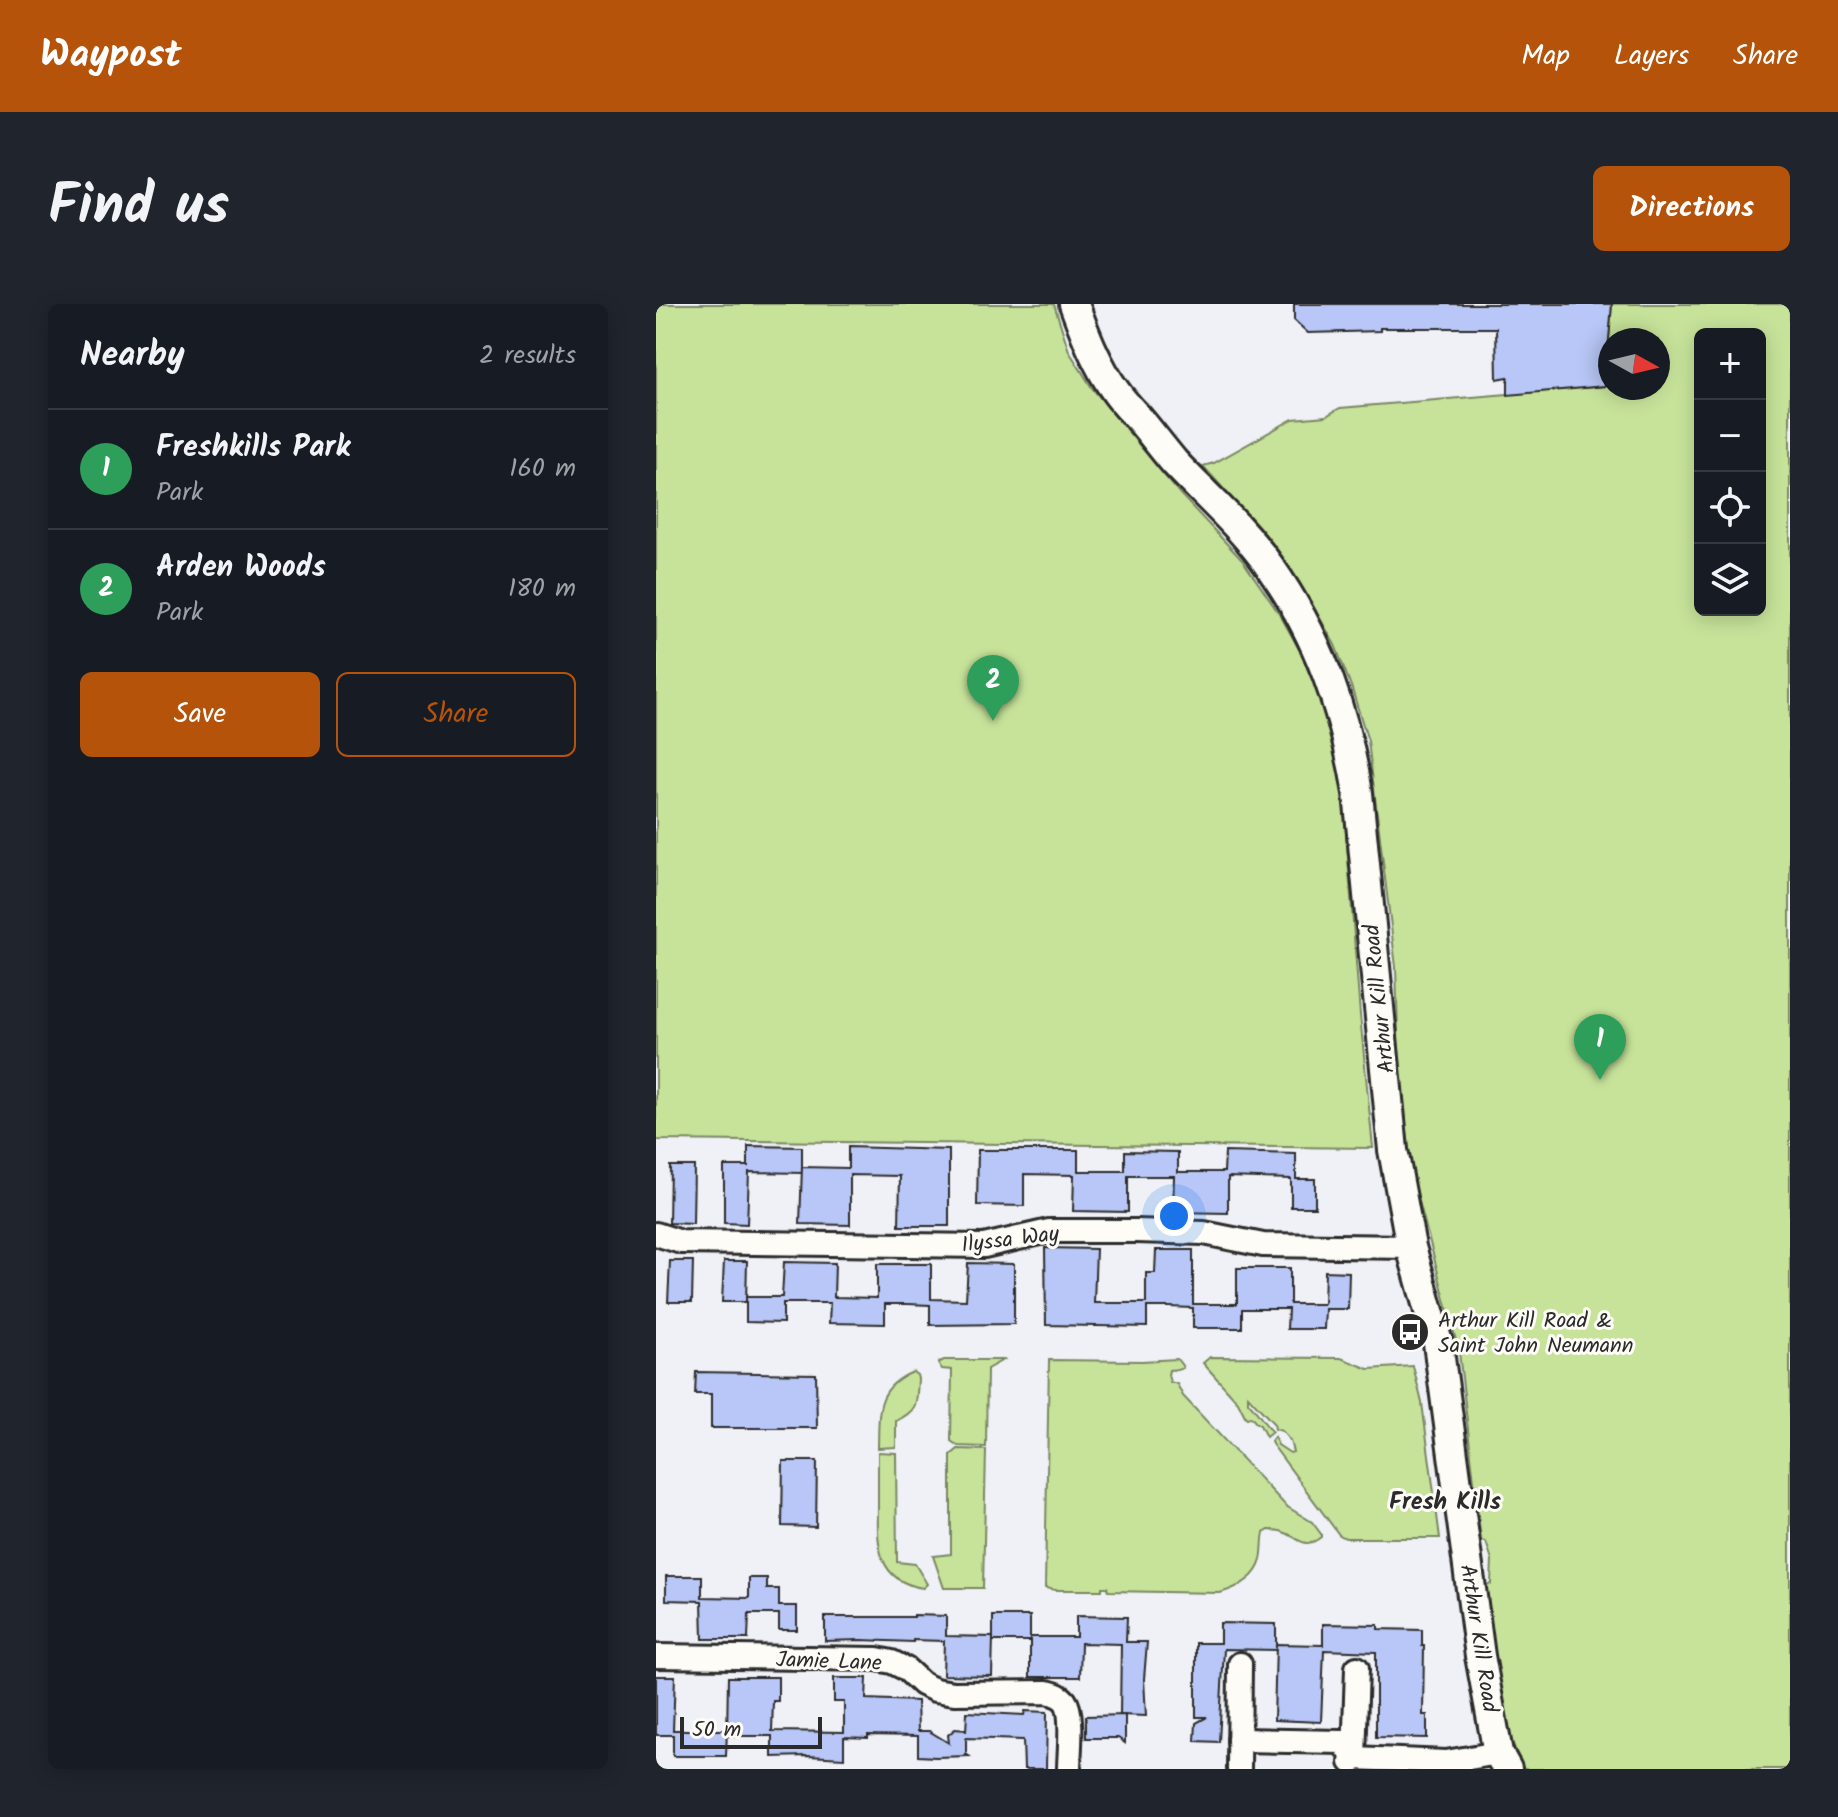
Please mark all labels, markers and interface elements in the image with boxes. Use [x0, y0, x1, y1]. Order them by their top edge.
text: Waypost [40, 26, 182, 86]
text: Map [1521, 34, 1570, 79]
text: Layers [1614, 34, 1689, 79]
text: Share [1733, 34, 1798, 79]
text: Find us [48, 163, 229, 253]
button: Directions [1593, 166, 1790, 251]
north arrow [1598, 328, 1670, 400]
map controls [1694, 328, 1766, 616]
button: + [1694, 328, 1766, 400]
text: Nearby [80, 329, 185, 383]
text: 2 results [479, 335, 576, 377]
button: − [1694, 400, 1766, 472]
text: Freshkills Park [156, 424, 350, 472]
text: 1 [102, 448, 110, 490]
text: 160 m [509, 448, 576, 490]
text: Park [156, 472, 203, 514]
button: locate [1694, 472, 1766, 544]
text: Arden Woods [156, 544, 326, 592]
button: layers [1694, 544, 1766, 616]
text: 2 [98, 568, 114, 610]
text: 180 m [508, 568, 576, 610]
text: Park [156, 592, 203, 634]
pin: 2 [967, 655, 1019, 721]
button: Save [80, 672, 320, 757]
button: Share [336, 672, 576, 757]
street label: Arthur Kill Road [1355, 922, 1406, 1075]
pin: 1 [1574, 1014, 1626, 1080]
your location [1154, 1196, 1194, 1236]
street label: Ilyssa Way [959, 1217, 1062, 1264]
place label: Arthur Kill Road & Saint John Neumann [1438, 1304, 1634, 1364]
bus stop icon: Arthur Kill Road & Saint John Neumann [1389, 1311, 1431, 1353]
district label: Fresh Kills [1389, 1483, 1501, 1522]
street label: Arthur Kill Road [1449, 1562, 1507, 1716]
street label: Jamie Lane [775, 1643, 883, 1682]
scale bar [680, 1713, 822, 1749]
text: 50 m [692, 1713, 741, 1748]

